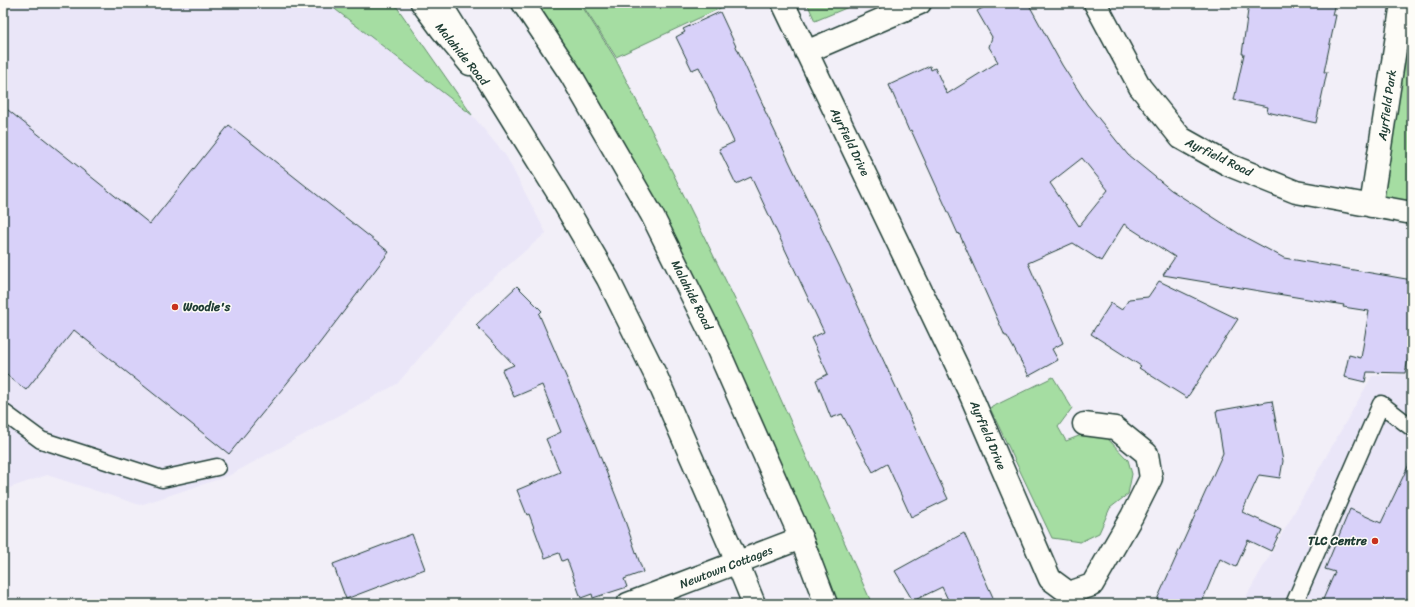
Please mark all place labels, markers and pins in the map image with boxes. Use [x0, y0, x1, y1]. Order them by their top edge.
place label: Woodie's [183, 296, 231, 318]
marker: Woodie's [170, 302, 180, 312]
place label: TLC Centre [1308, 530, 1368, 552]
marker: TLC Centre [1370, 536, 1380, 546]

